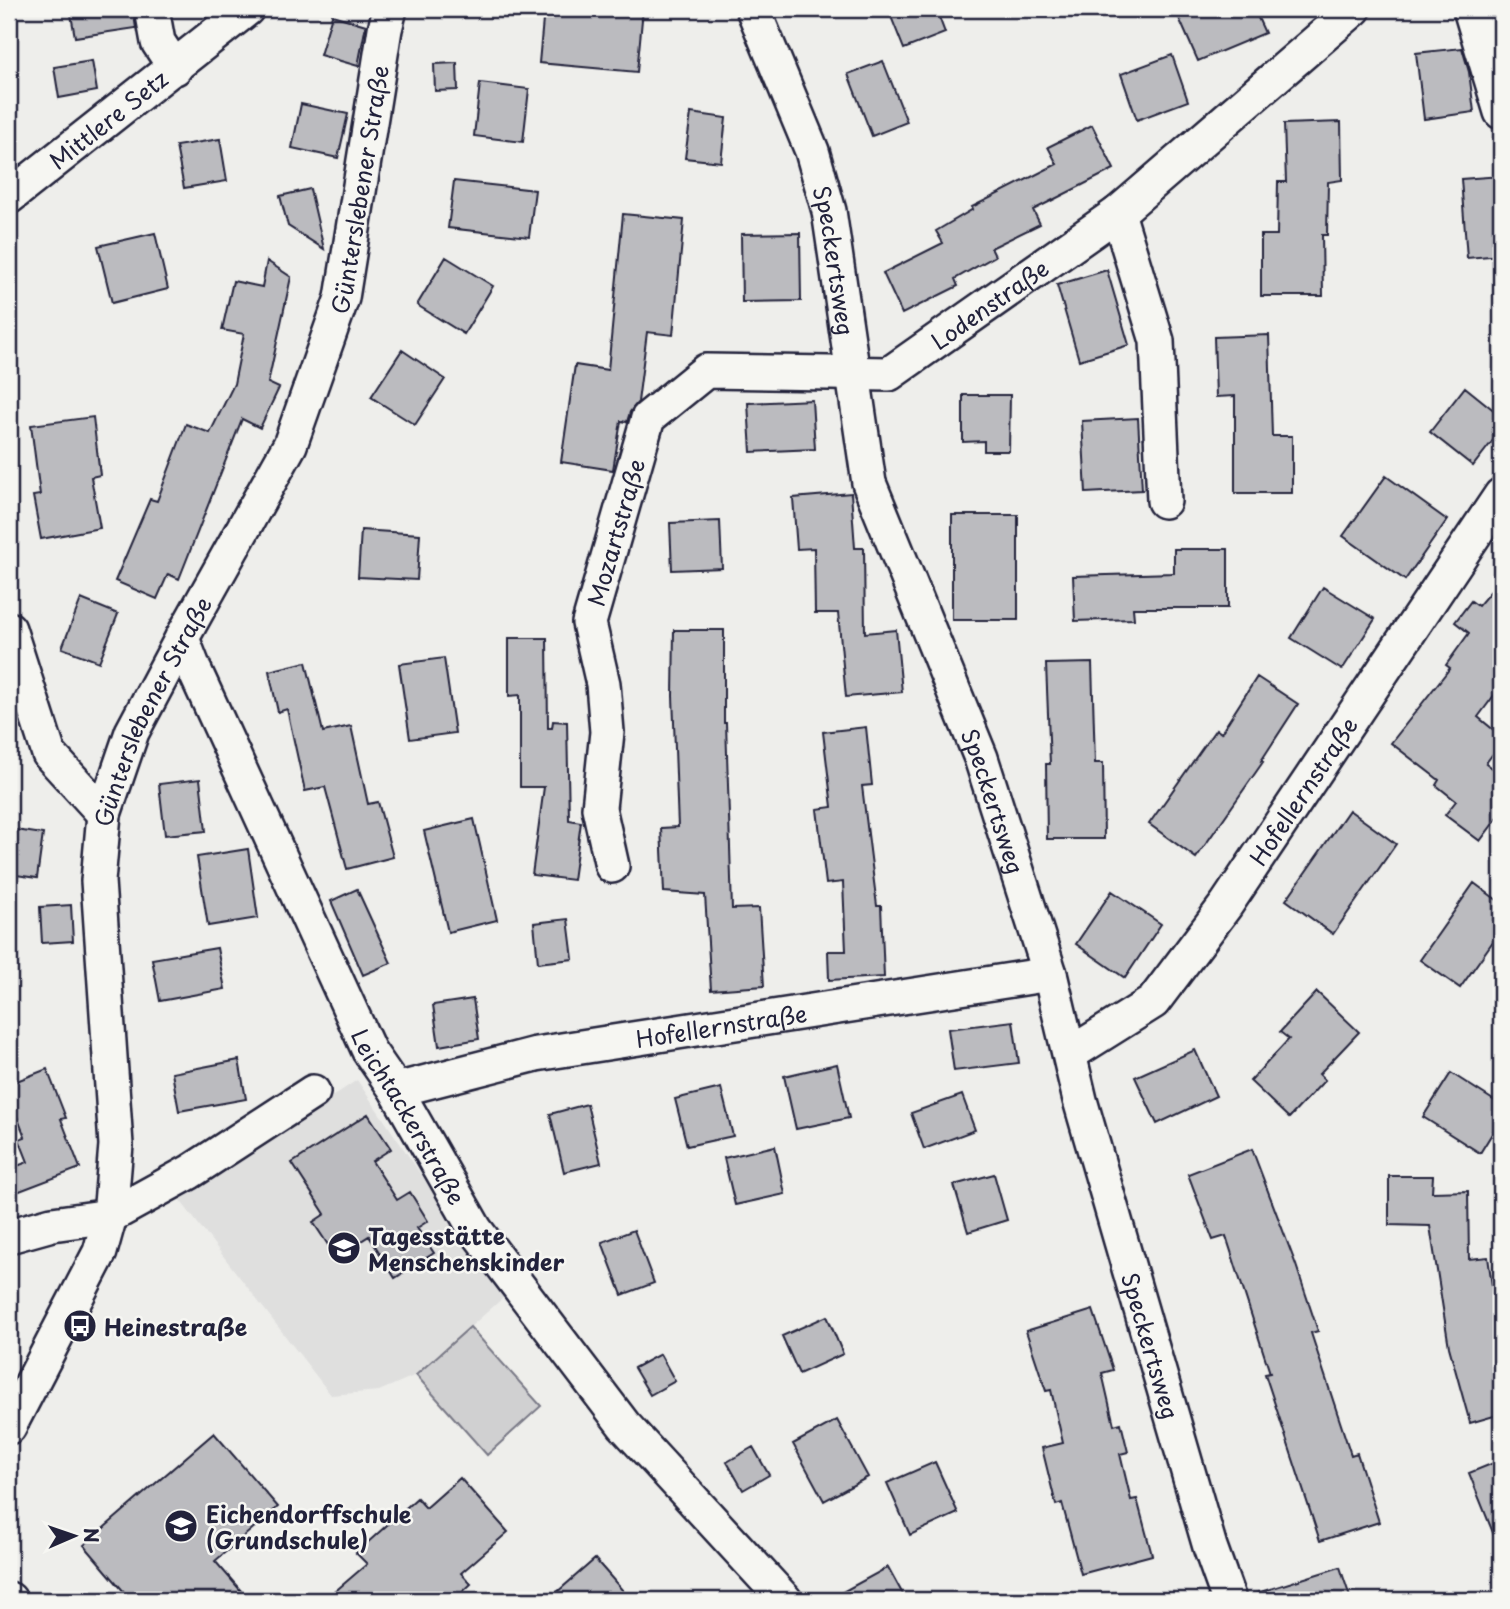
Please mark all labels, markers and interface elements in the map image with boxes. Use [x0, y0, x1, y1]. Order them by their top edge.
street label: Mittlere Setz [41, 61, 175, 177]
street label: Günterslebener Straße [320, 63, 396, 318]
street label: Speckertsweg [805, 181, 865, 338]
street label: Lodenstraße [923, 250, 1055, 357]
street label: Mozartstraße [577, 454, 653, 610]
street label: Günterslebener Straße [85, 590, 220, 828]
street label: Hofellernstraße [1240, 709, 1365, 872]
street label: Speckertsweg [953, 723, 1034, 878]
street label: Hofellernstraße [633, 995, 809, 1056]
street label: Leichtackerstraße [343, 1023, 475, 1211]
place label: Tagesstätte Menschenskinder [368, 1218, 564, 1279]
school or university icon: Tagesstätte Menschenskinder [325, 1229, 363, 1267]
street label: Speckertsweg [1113, 1268, 1189, 1423]
bus stop icon: Heinestraße [61, 1307, 99, 1345]
place label: Heinestraße [104, 1309, 248, 1344]
place label: Eichendorffschule (Grundschule) [206, 1496, 412, 1557]
north arrow [38, 1500, 108, 1570]
school or university icon: Eichendorffschule (Grundschule) [162, 1507, 200, 1545]
text: N [78, 1527, 106, 1543]

